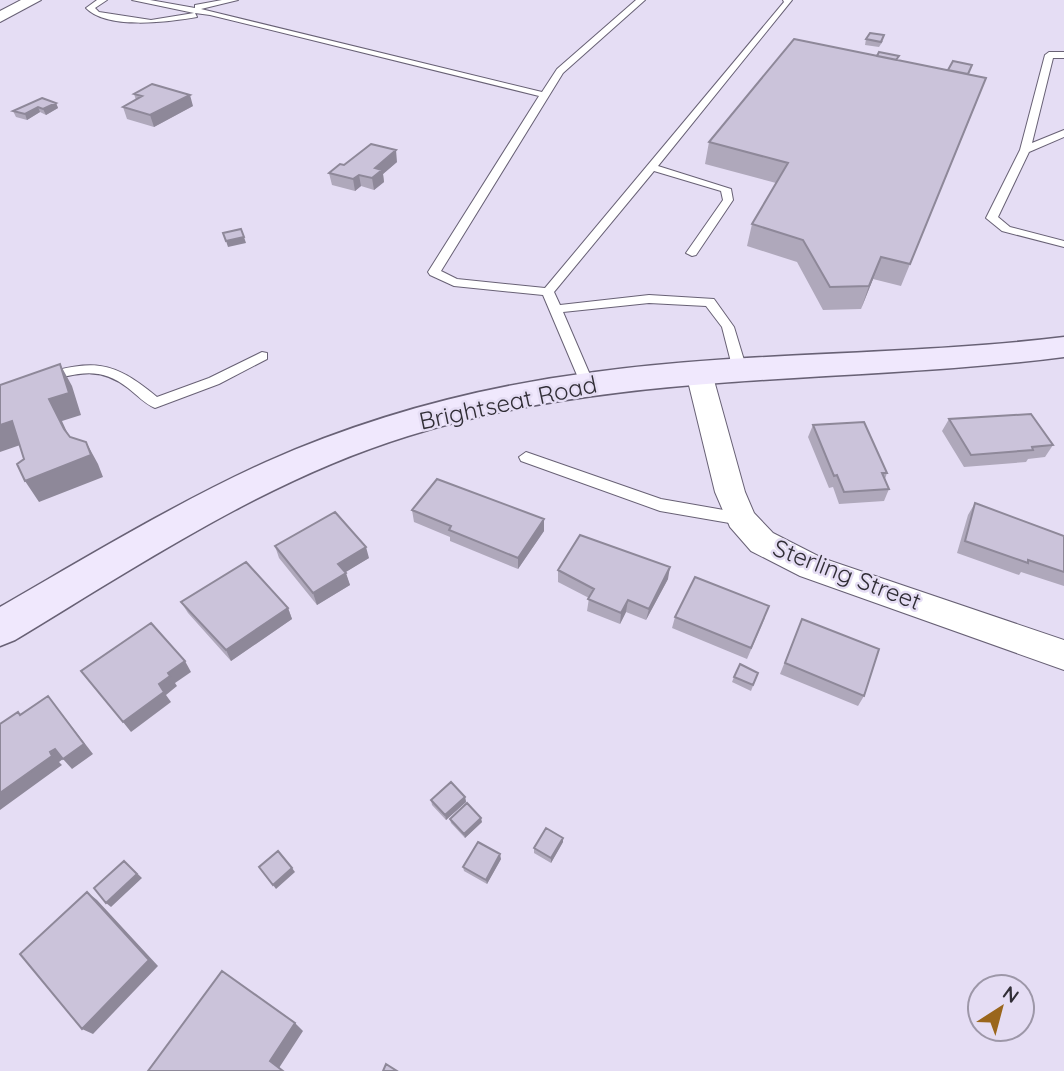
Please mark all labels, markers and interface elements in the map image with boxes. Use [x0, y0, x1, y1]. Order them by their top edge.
street label: Brightseat Road [416, 369, 599, 436]
street label: Sterling Street [769, 532, 926, 616]
north arrow [966, 973, 1036, 1043]
text: N [998, 980, 1024, 1008]

